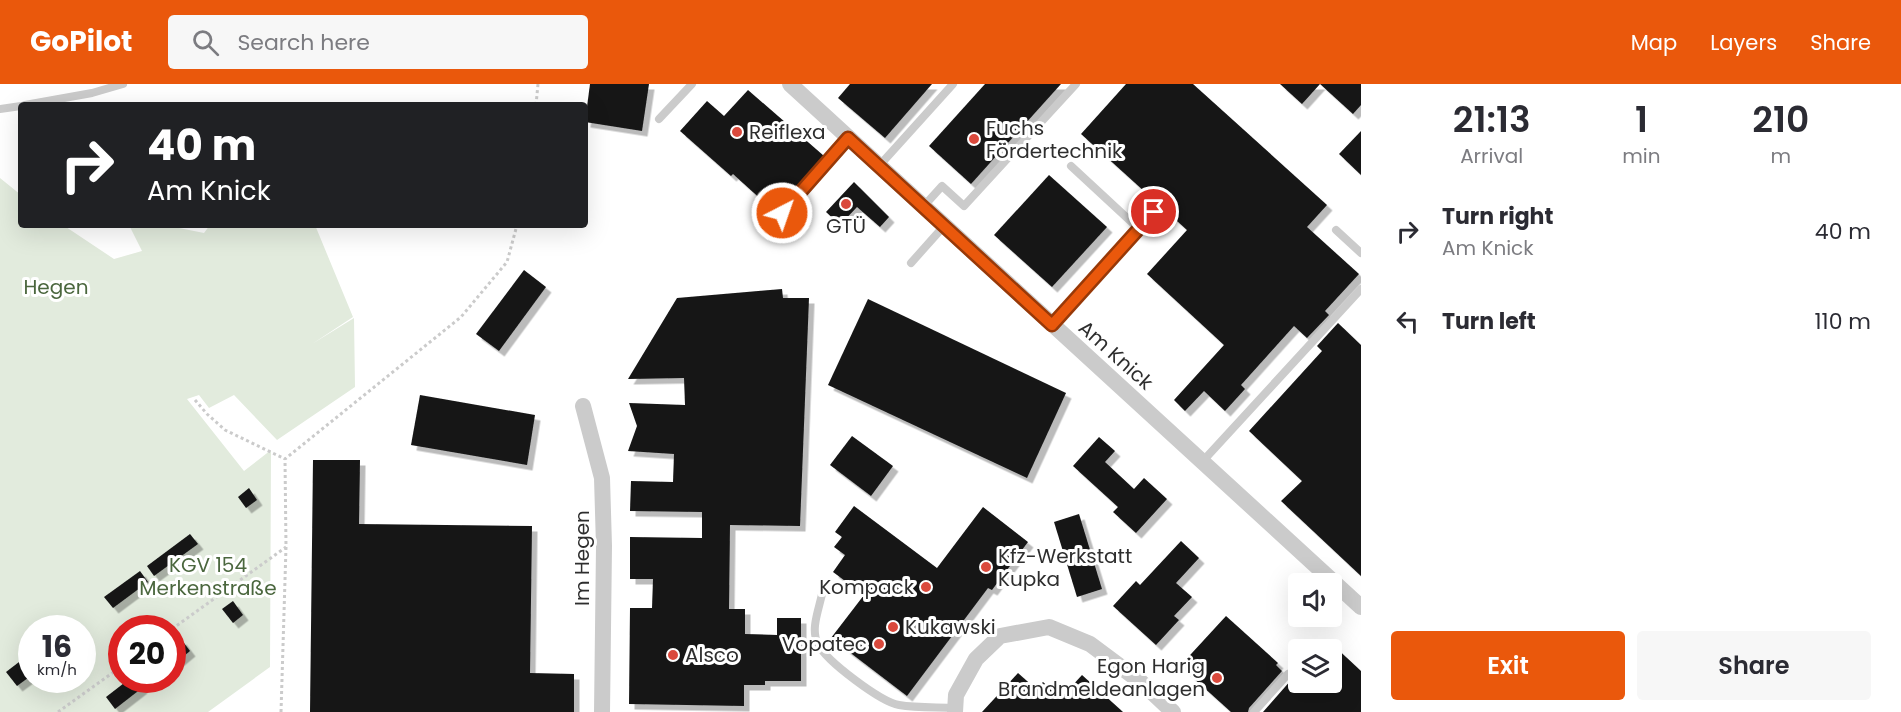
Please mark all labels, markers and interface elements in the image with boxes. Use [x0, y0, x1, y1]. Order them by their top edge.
search box [168, 15, 588, 69]
text: GoPilot [30, 22, 132, 61]
icon: search [189, 26, 222, 59]
text: Search here [237, 27, 370, 58]
text: Map [1631, 28, 1677, 57]
text: Layers [1710, 28, 1777, 57]
text: Share [1810, 28, 1871, 57]
text: 21:13 [1453, 94, 1531, 145]
text: 1 [1635, 94, 1648, 145]
text: 210 [1752, 94, 1809, 145]
place label: Fuchs Fördertechnik [986, 114, 1123, 165]
text: 40 m [147, 116, 256, 175]
place label: Reiflexa [749, 118, 825, 146]
marker: Reiflexa [730, 125, 744, 139]
icon: right [48, 126, 126, 204]
marker: Fuchs Fördertechnik [967, 132, 981, 146]
text: Arrival [1460, 142, 1523, 170]
text: min [1622, 142, 1661, 170]
text: m [1770, 142, 1791, 170]
text: Am Knick [147, 172, 271, 209]
position arrow [750, 181, 814, 245]
pin [1128, 186, 1179, 237]
icon: arrive [1137, 195, 1170, 228]
marker: GTÜ [839, 197, 853, 211]
text: Turn right [1442, 201, 1553, 232]
place label: GTÜ [826, 212, 866, 240]
icon: right [1391, 215, 1424, 248]
text: 40 m [1815, 216, 1871, 247]
text: Am Knick [1442, 234, 1534, 262]
park label: Hegen [24, 273, 88, 301]
icon: left [1391, 305, 1424, 338]
text: Turn left [1442, 306, 1536, 337]
text: 110 m [1815, 306, 1871, 337]
street label: Am Knick [1073, 314, 1160, 397]
street label: Im Hegen [568, 510, 596, 606]
place label: Kfz-Werkstatt Kupka [998, 542, 1132, 593]
park label: KGV 154 Merkenstraße [139, 551, 277, 602]
marker: Kfz-Werkstatt Kupka [979, 560, 993, 574]
place label: Kompack [819, 573, 915, 601]
map controls [1288, 573, 1342, 693]
button: sound [1288, 573, 1342, 627]
marker: Kompack [919, 580, 933, 594]
place label: Kukawski [905, 613, 996, 641]
speed limit sign: 20 [108, 615, 186, 693]
marker: Kukawski [886, 620, 900, 634]
text: 16 [42, 625, 72, 668]
place label: Vopatec [782, 630, 867, 658]
button: Exit [1391, 631, 1625, 700]
button: Share [1637, 631, 1871, 700]
marker: Vopatec [872, 637, 886, 651]
button: layers [1288, 639, 1342, 693]
place label: Alsco [685, 641, 739, 669]
marker: Alsco [666, 648, 680, 662]
place label: Egon Harig Brandmeldeanlagen [998, 652, 1205, 703]
text: km/h [37, 659, 77, 680]
marker: Egon Harig Brandmeldeanlagen [1210, 671, 1224, 685]

